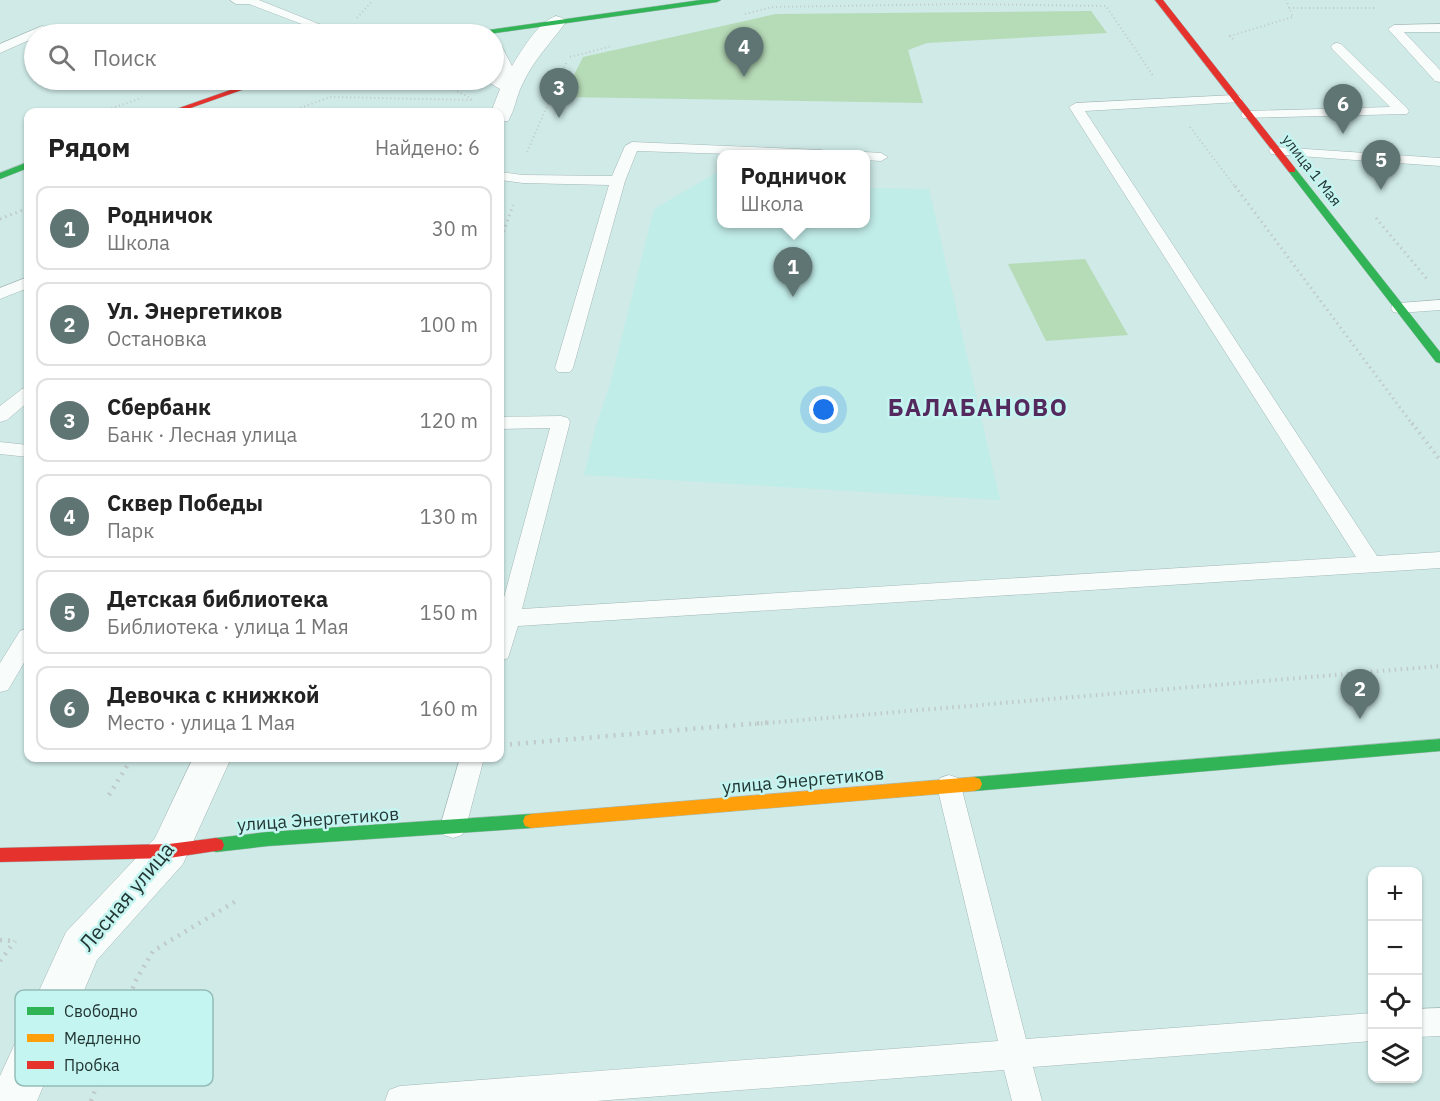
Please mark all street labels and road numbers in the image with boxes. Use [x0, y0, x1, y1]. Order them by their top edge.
street label: улица 1 Мая [1278, 130, 1346, 210]
street label: улица Энергетиков [721, 761, 885, 799]
street label: улица Энергетиков [236, 802, 400, 836]
street label: Лесная улица [72, 836, 180, 956]

